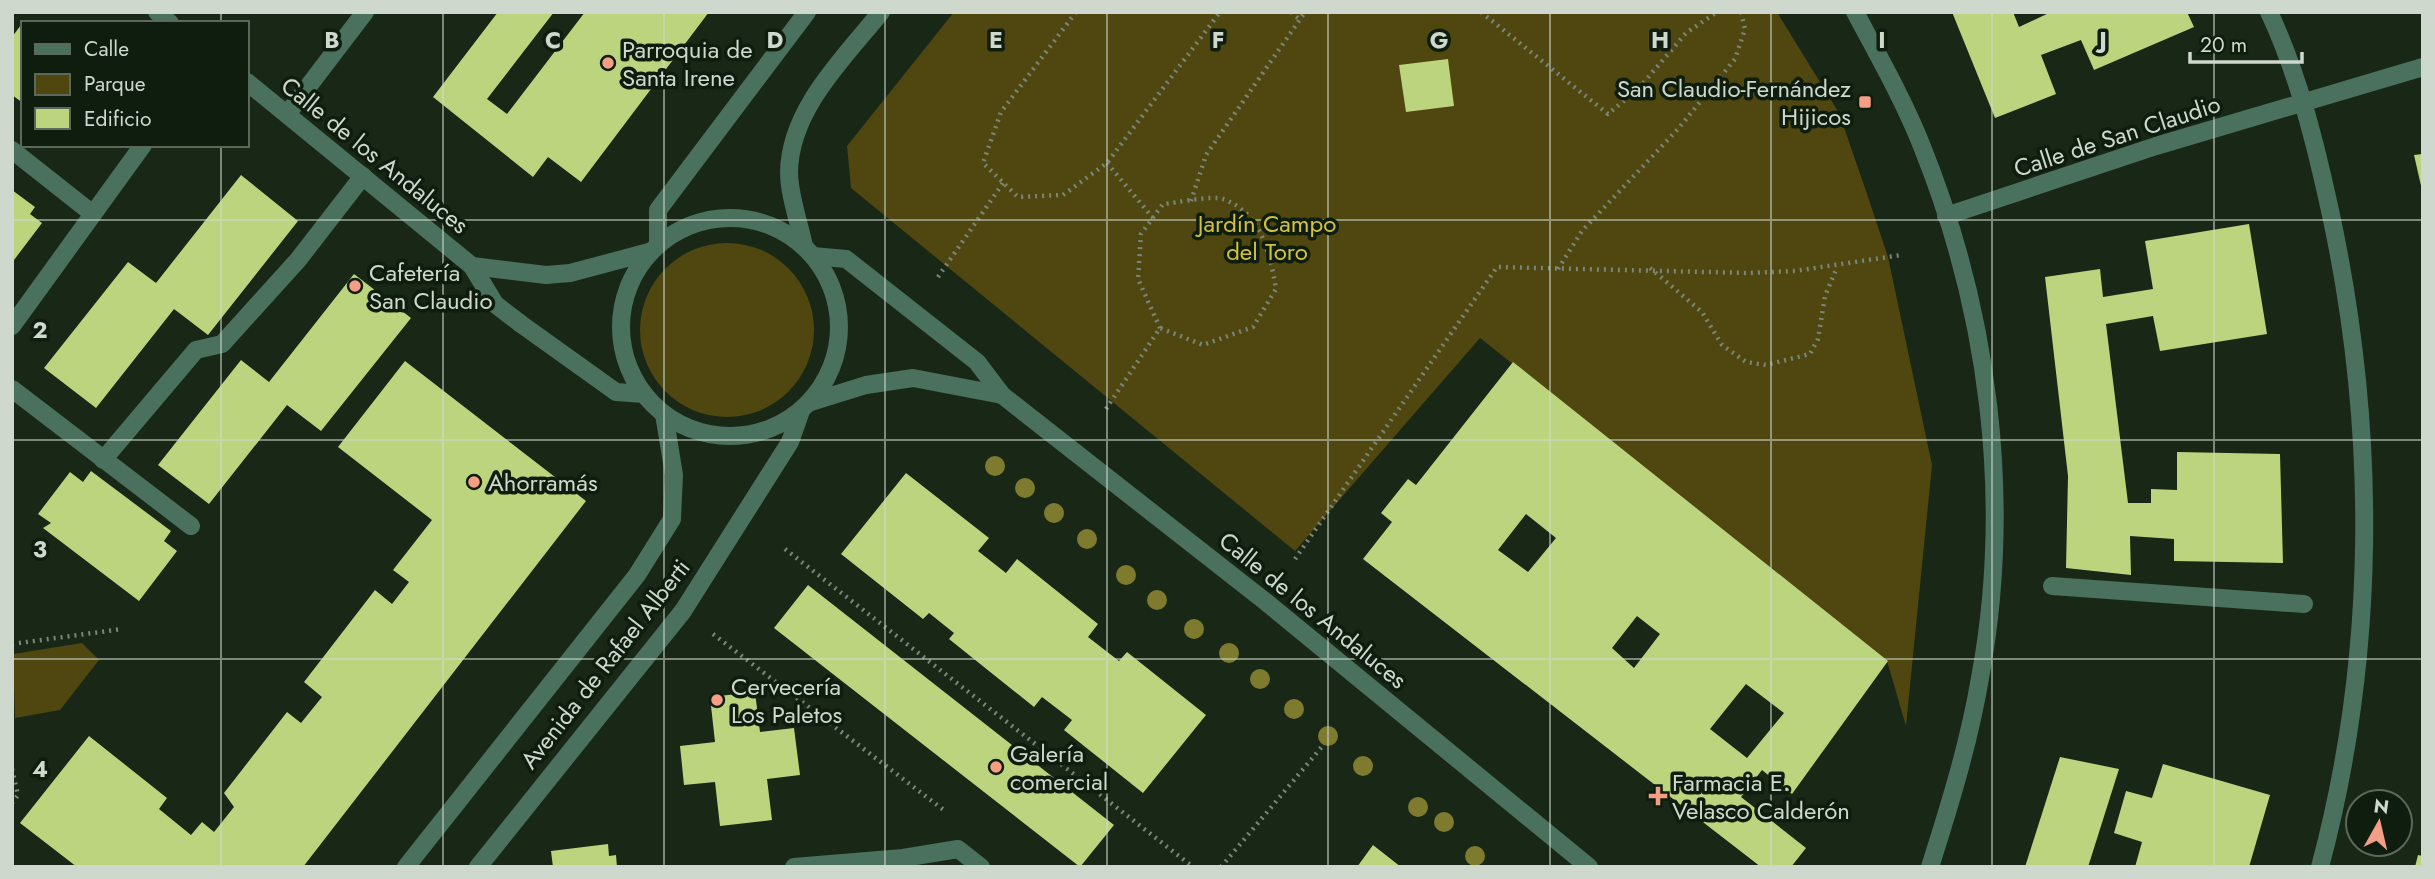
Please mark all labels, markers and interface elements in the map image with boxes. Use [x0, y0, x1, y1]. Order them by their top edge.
legend [21, 21, 248, 147]
scale bar [2190, 21, 2302, 65]
text: B [324, 23, 340, 57]
text: C [545, 23, 561, 57]
text: D [767, 23, 784, 57]
text: E [989, 23, 1003, 57]
text: F [1212, 23, 1224, 57]
text: G [1430, 23, 1448, 57]
text: H [1651, 23, 1669, 57]
text: I [1878, 23, 1886, 57]
text: J [2095, 23, 2107, 57]
text: 20 m [2200, 30, 2247, 60]
place label: Parroquia de Santa Irene [622, 32, 753, 95]
text: Calle [84, 34, 129, 64]
marker: Parroquia de Santa Irene [600, 55, 616, 71]
street label: Calle de los Andaluces [274, 68, 476, 242]
text: Parque [84, 69, 146, 99]
place label: San Claudio-Fernández Hijicos [1617, 71, 1851, 134]
street label: Calle de San Claudio [2009, 86, 2225, 186]
marker: San Claudio-Fernández Hijicos [1857, 94, 1873, 110]
text: Edificio [84, 104, 151, 134]
park label: Jardín Campo del Toro [1195, 206, 1336, 269]
place label: Cafetería San Claudio [369, 255, 493, 318]
marker: Cafetería San Claudio [347, 278, 363, 294]
text: 2 [32, 313, 48, 347]
place label: Ahorramás [488, 465, 598, 500]
marker: Ahorramás [466, 474, 482, 490]
street label: Calle de los Andaluces [1212, 523, 1414, 697]
text: 3 [33, 532, 47, 566]
street label: Avenida de Rafael Alberti [512, 552, 698, 776]
place label: Cervecería Los Paletos [731, 669, 842, 732]
marker: Cervecería Los Paletos [709, 692, 725, 708]
place label: Galería comercial [1010, 736, 1108, 799]
text: 4 [32, 752, 48, 786]
marker: Galería comercial [988, 759, 1004, 775]
place label: Farmacia E. Velasco Calderón [1672, 765, 1850, 828]
marker: Farmacia E. Velasco Calderón [1650, 788, 1666, 804]
north arrow [2344, 788, 2414, 858]
text: N [2372, 792, 2391, 821]

